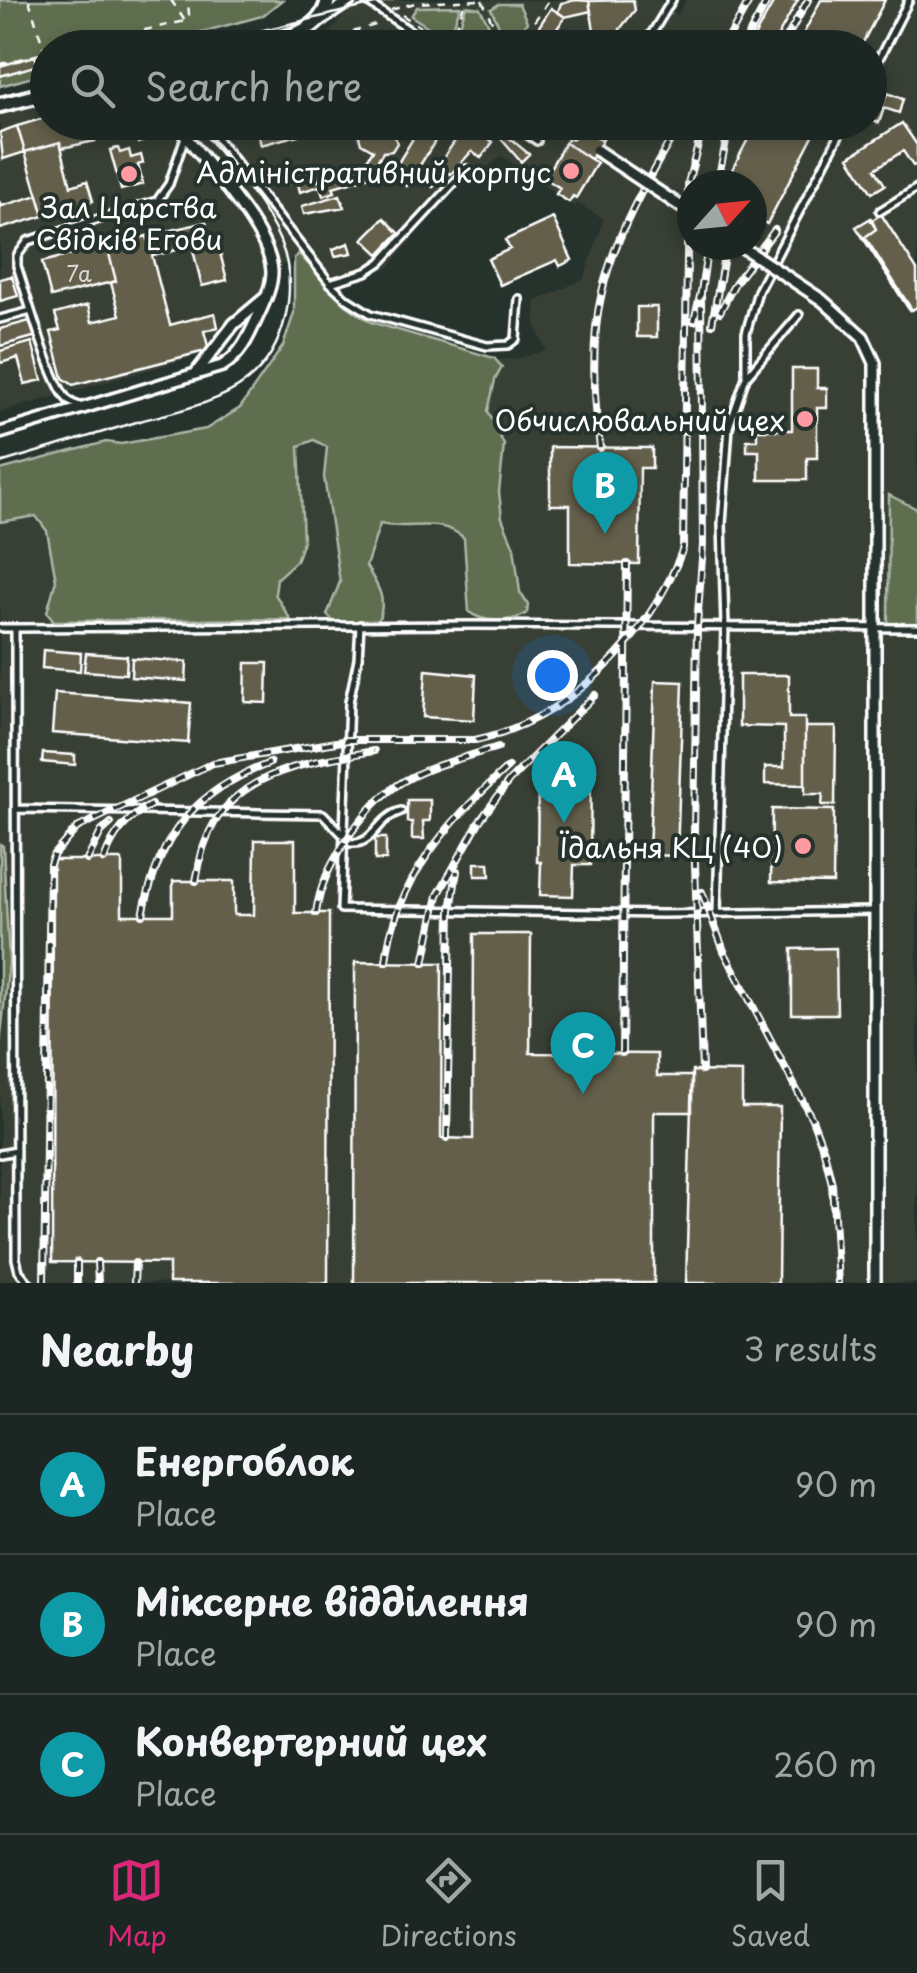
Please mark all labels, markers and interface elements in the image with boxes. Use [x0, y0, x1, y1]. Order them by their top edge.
search box [30, 30, 887, 140]
text: Search here [145, 57, 362, 114]
icon: search [65, 58, 120, 113]
place label: Адміністративний корпус [196, 150, 551, 193]
marker: Адміністративний корпус [560, 160, 582, 182]
marker: Зал Царства Свiдкiв Егови [118, 163, 140, 185]
north arrow [677, 170, 767, 260]
place label: Зал Царства Свiдкiв Егови [36, 185, 222, 260]
house number: 7а [66, 256, 92, 289]
place label: Обчислювальний цех [494, 398, 785, 441]
marker: Обчислювальний цех [794, 408, 816, 430]
pin: B [572, 452, 638, 534]
your location [527, 650, 578, 701]
pin: A [532, 740, 596, 823]
place label: Їдальня КЦ (40) [559, 825, 783, 868]
marker: Їдальня КЦ (40) [792, 835, 814, 857]
pin: C [550, 1012, 616, 1094]
text: Nearby [40, 1317, 194, 1380]
text: 3 results [743, 1324, 877, 1372]
text: Енергоблок [135, 1432, 354, 1489]
text: A [60, 1460, 85, 1508]
text: 90 m [795, 1460, 877, 1508]
text: Place [135, 1489, 217, 1537]
text: Міксерне відділення [135, 1572, 529, 1629]
text: B [62, 1600, 83, 1648]
text: 90 m [795, 1600, 877, 1648]
text: Place [135, 1629, 217, 1677]
text: Конвертерний цех [135, 1712, 487, 1769]
text: C [60, 1740, 85, 1788]
text: 260 m [773, 1740, 877, 1788]
text: Place [135, 1769, 217, 1817]
tab: Map [107, 1853, 167, 1956]
tab: Directions [381, 1853, 517, 1956]
tab: Saved [731, 1853, 810, 1956]

